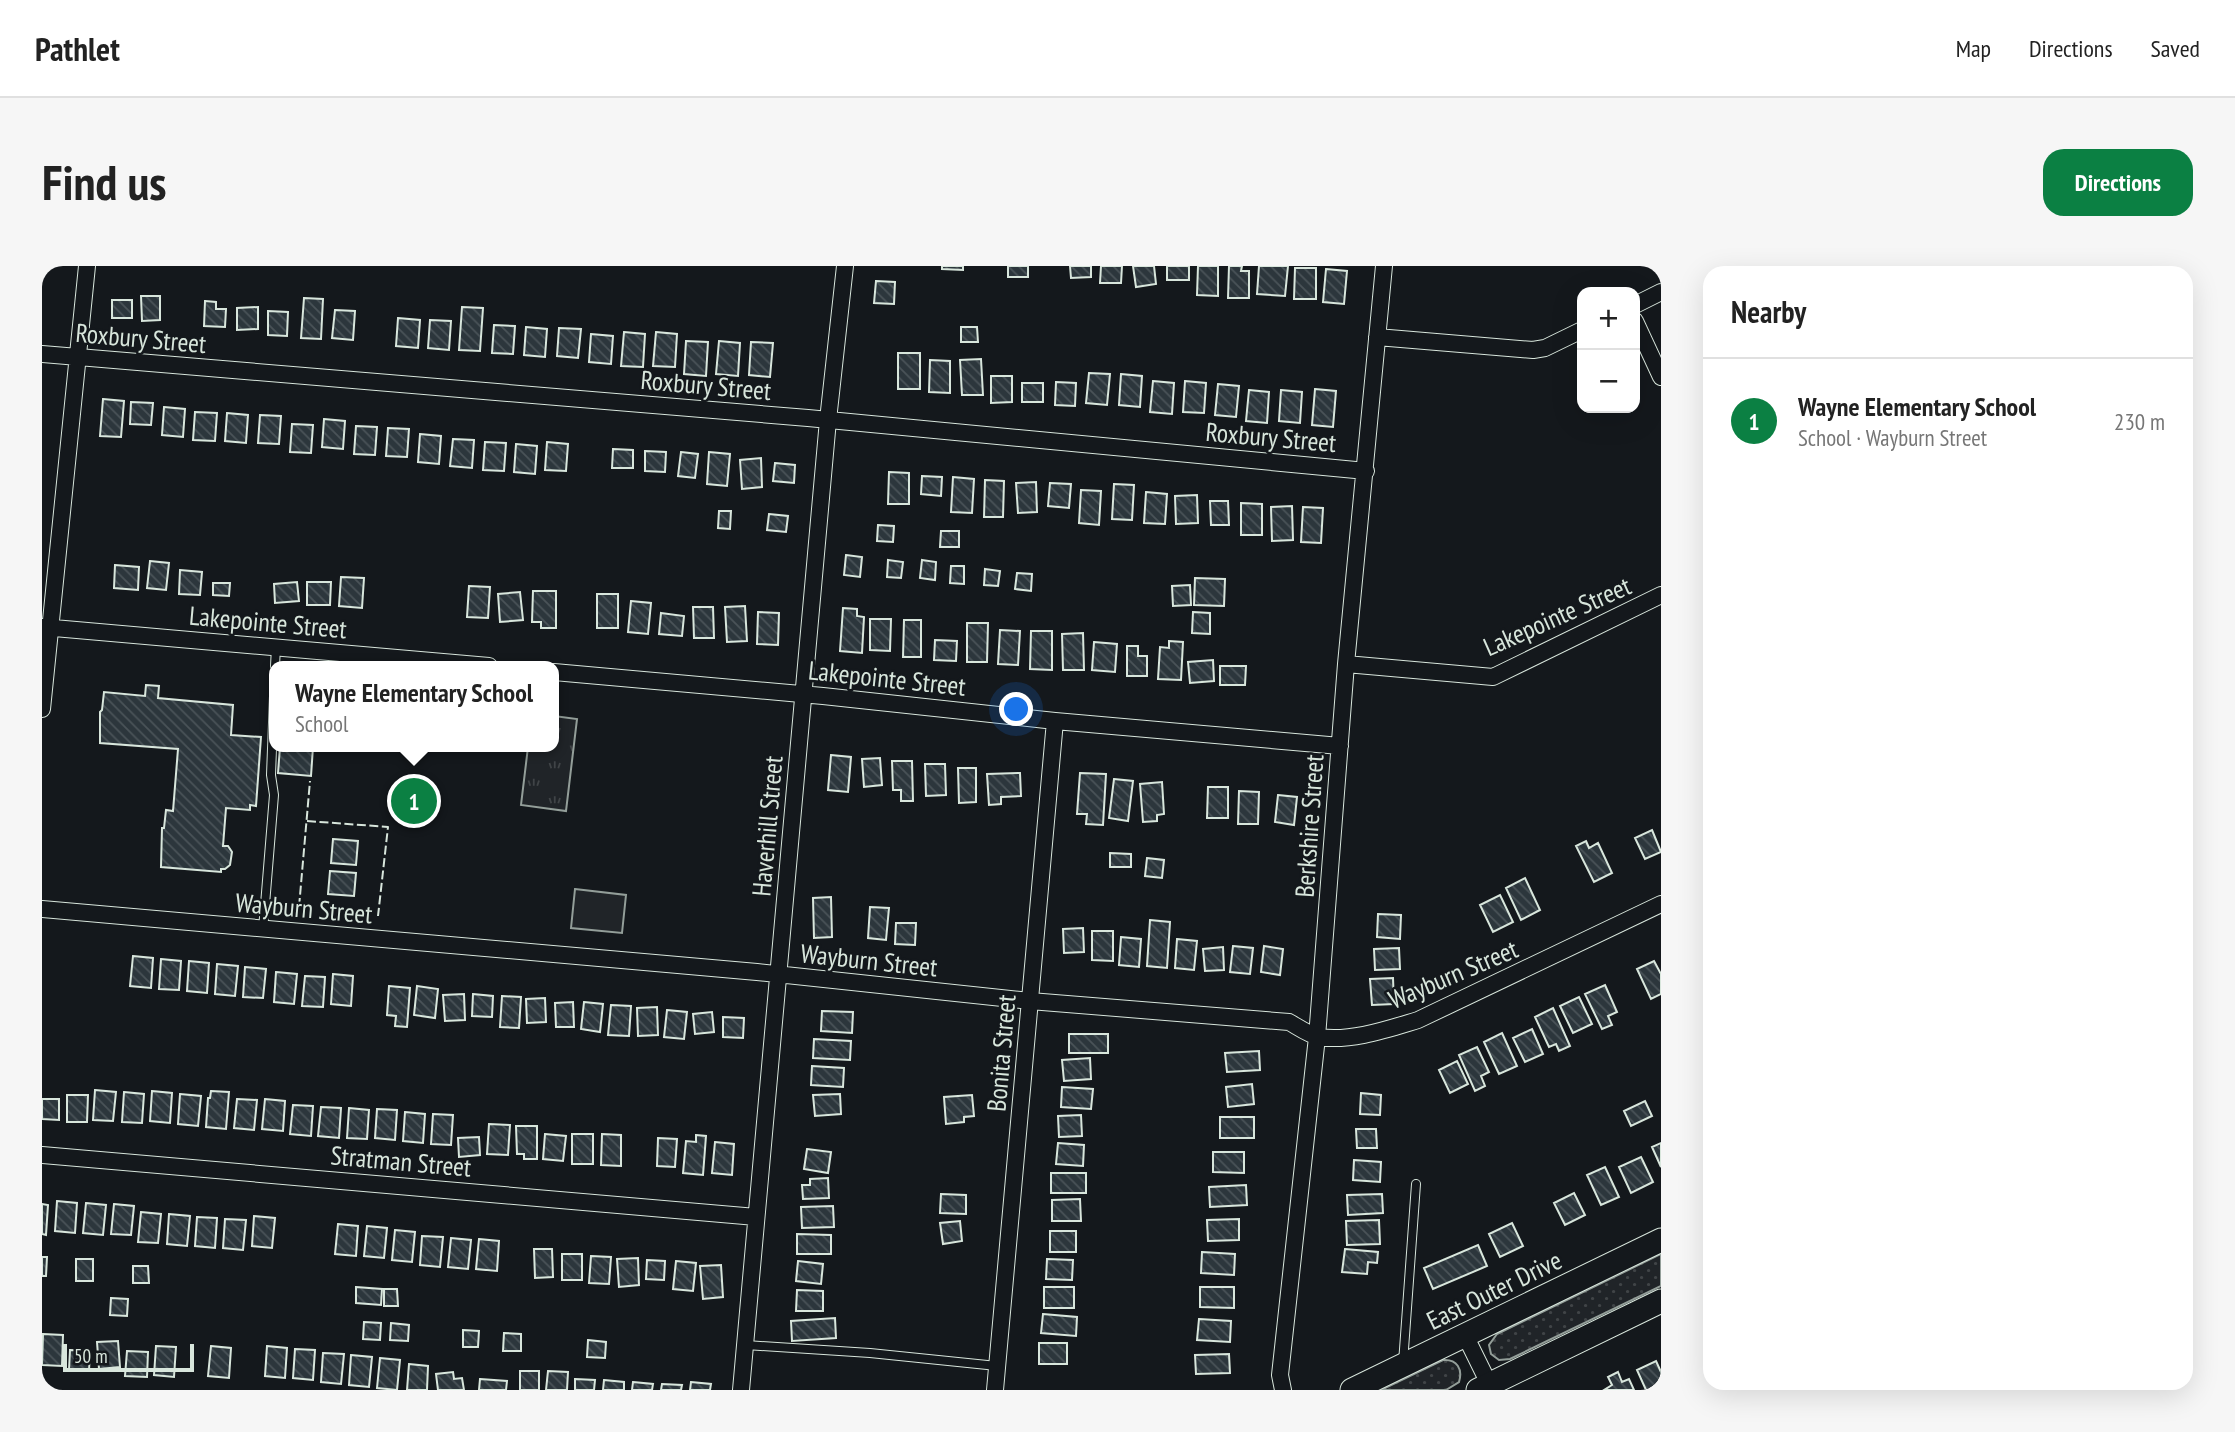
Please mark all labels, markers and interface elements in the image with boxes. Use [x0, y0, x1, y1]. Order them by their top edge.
text: Pathlet [35, 27, 120, 70]
text: Map [1956, 33, 1991, 64]
text: Directions [2029, 33, 2113, 64]
text: Saved [2151, 33, 2200, 64]
button: Directions [2043, 149, 2193, 216]
text: Find us [42, 150, 166, 214]
map controls [1577, 287, 1640, 413]
button: + [1577, 287, 1640, 350]
text: Nearby [1731, 292, 1806, 331]
street label: Roxbury Street [74, 316, 208, 360]
button: − [1577, 350, 1640, 413]
street label: Roxbury Street [639, 363, 773, 407]
text: Wayne Elementary School [1798, 390, 2036, 423]
text: 1 [1749, 407, 1760, 436]
text: 230 m [2114, 407, 2165, 436]
street label: Roxbury Street [1204, 415, 1338, 459]
text: School · Wayburn Street [1798, 423, 1987, 452]
street label: Lakepointe Street [1478, 569, 1636, 663]
street label: Lakepointe Street [188, 599, 348, 645]
street label: Lakepointe Street [807, 653, 967, 703]
popup [269, 661, 559, 752]
text: Wayne Elementary School [295, 676, 533, 709]
your location [999, 692, 1033, 726]
text: School [295, 709, 348, 738]
street label: Berkshire Street [1288, 753, 1330, 899]
street label: Haverhill Street [744, 754, 790, 898]
pin: 1 [391, 775, 437, 827]
street label: Wayburn Street [234, 886, 374, 930]
street label: Wayburn Street [1383, 932, 1523, 1016]
street label: Wayburn Street [799, 936, 939, 984]
street label: Bonita Street [979, 993, 1023, 1113]
street label: Stratman Street [329, 1138, 473, 1184]
street label: East Outer Drive [1421, 1243, 1567, 1337]
scale bar [63, 1341, 194, 1373]
text: 50 m [74, 1344, 108, 1368]

